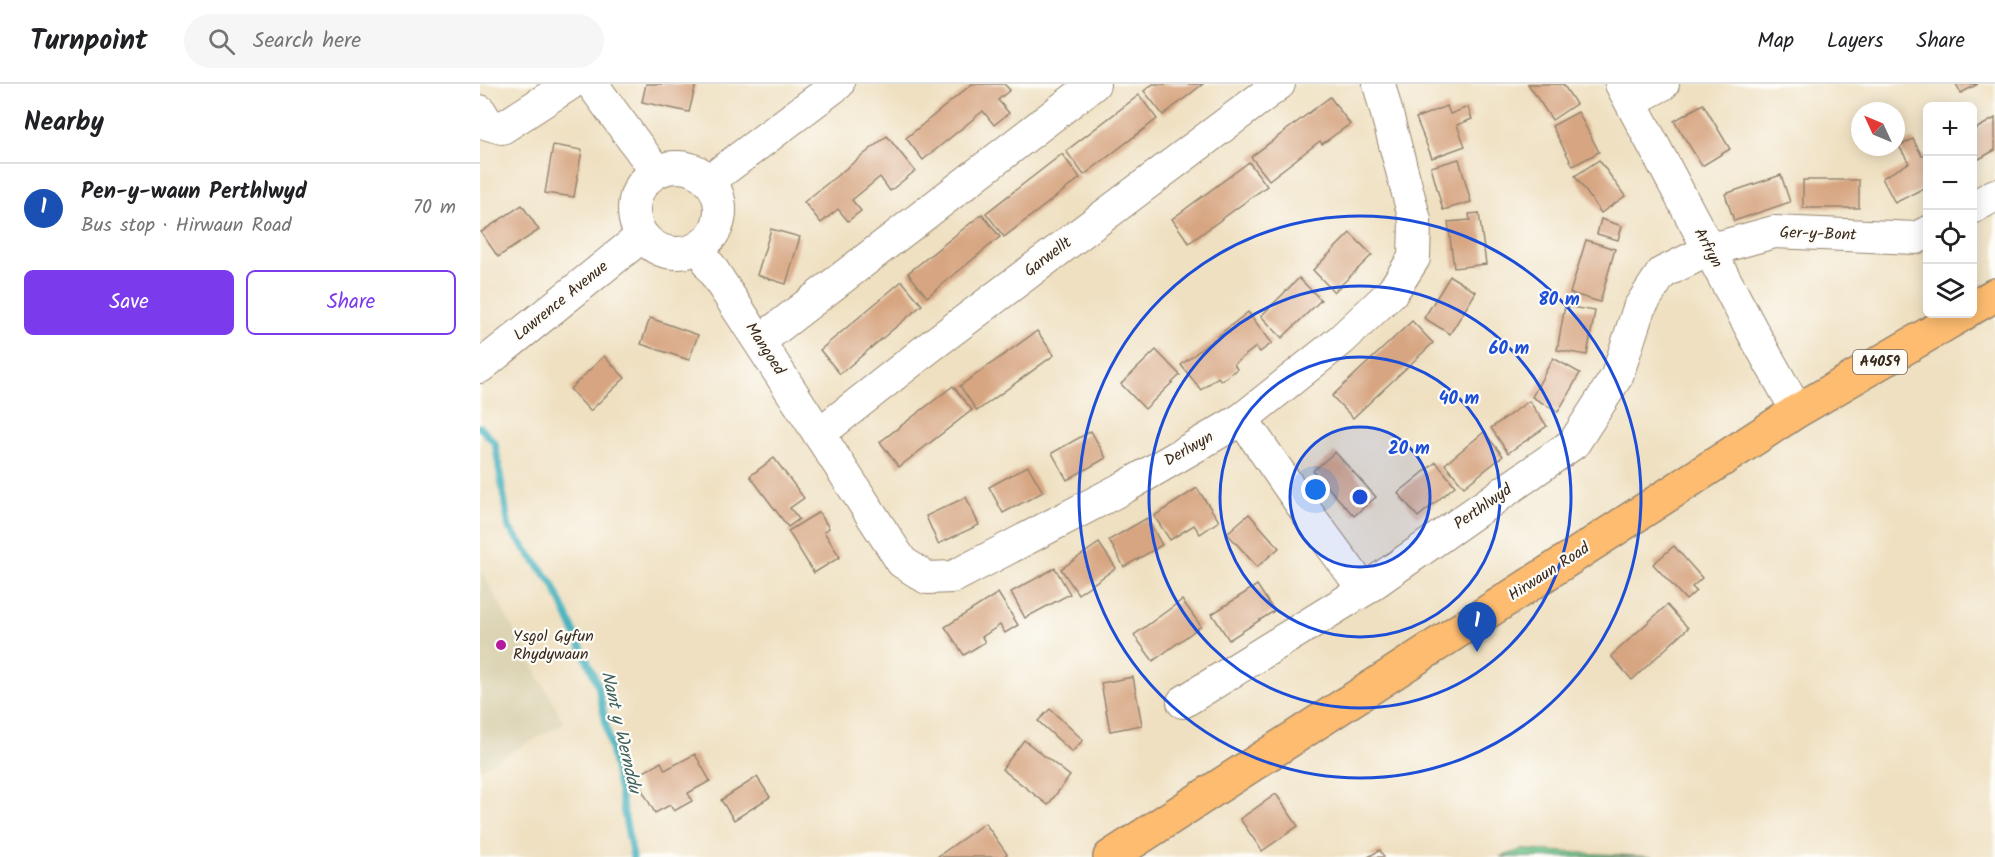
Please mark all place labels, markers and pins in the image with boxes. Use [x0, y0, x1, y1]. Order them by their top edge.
centre of rings [1350, 487, 1370, 507]
pin: 1 [1458, 602, 1496, 652]
place label: Ysgol Gyfun Rhydywaun [513, 624, 594, 667]
marker: Ysgol Gyfun Rhydywaun [494, 638, 508, 652]

